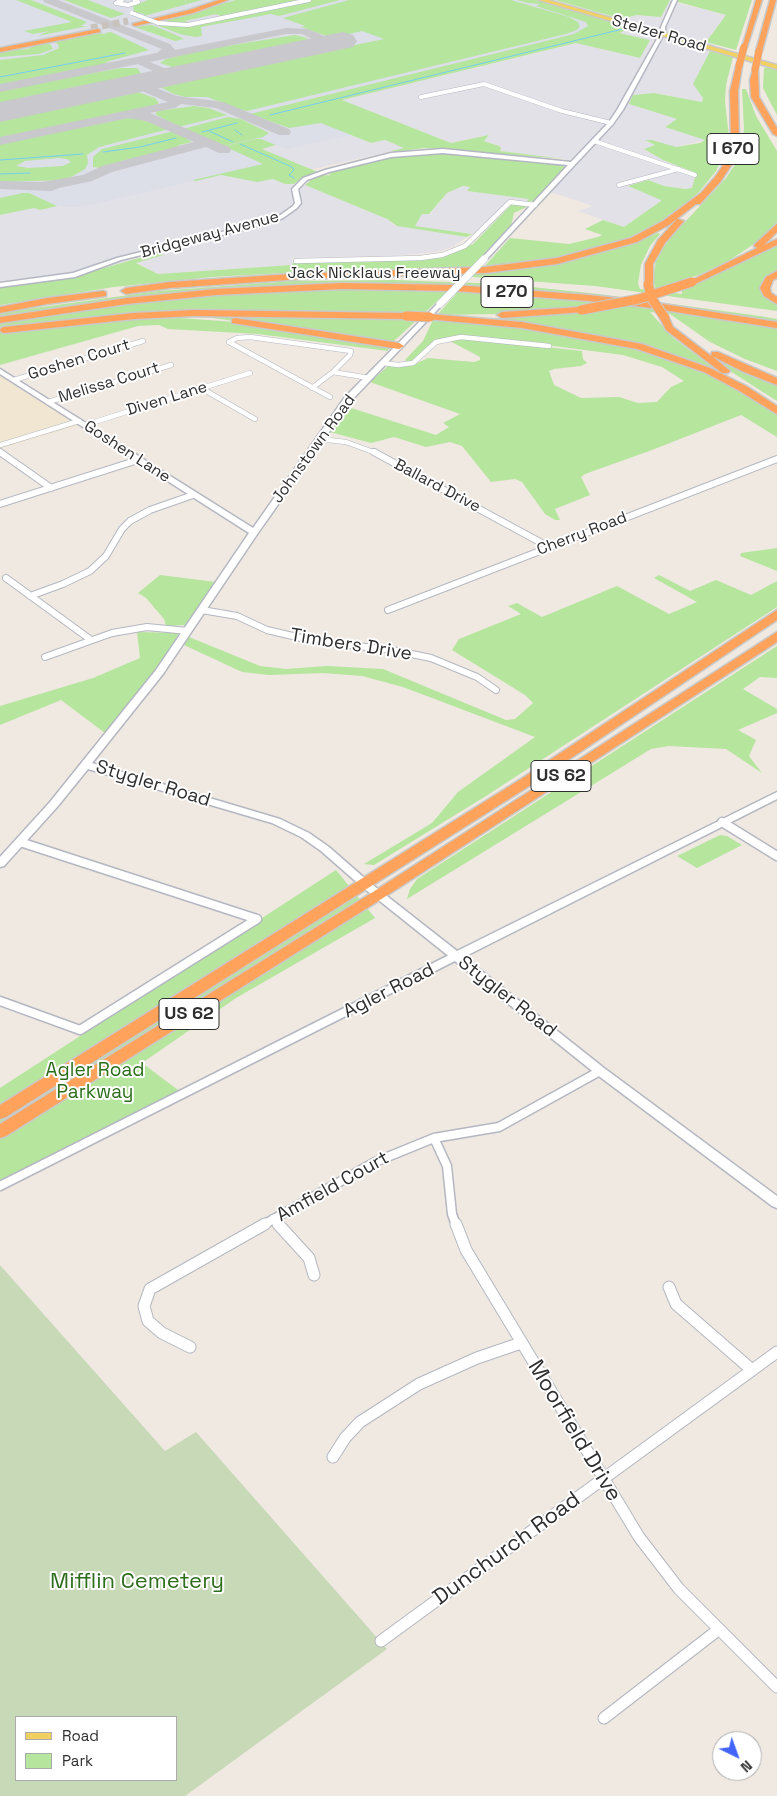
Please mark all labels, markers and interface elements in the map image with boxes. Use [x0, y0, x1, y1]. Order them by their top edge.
street label: Stelzer Road [610, 11, 708, 57]
road number: I 670 [707, 134, 759, 164]
street label: Bridgeway Avenue [139, 207, 281, 263]
street label: Jack Nicklaus Freeway [288, 264, 460, 284]
road number: I 270 [481, 276, 533, 308]
street label: Goshen Court [26, 335, 132, 385]
street label: Melissa Court [56, 359, 162, 407]
street label: Diven Lane [124, 378, 210, 420]
street label: Johnstown Road [268, 391, 360, 507]
street label: Goshen Lane [80, 417, 174, 487]
street label: Ballard Drive [390, 455, 484, 517]
street label: Cherry Road [534, 508, 630, 560]
street label: Timbers Drive [289, 624, 413, 666]
street label: Stygler Road [93, 756, 213, 812]
road number: US 62 [531, 760, 591, 791]
street label: Stygler Road [453, 951, 561, 1043]
street label: Agler Road [340, 958, 438, 1024]
road number: US 62 [159, 999, 219, 1030]
park label: Agler Road Parkway [46, 1060, 144, 1104]
street label: Amfield Court [273, 1147, 393, 1227]
street label: Moorfield Drive [521, 1356, 627, 1506]
street label: Dunchurch Road [428, 1487, 586, 1611]
park label: Mifflin Cemetery [50, 1569, 224, 1595]
legend [15, 1716, 178, 1781]
text: Road [62, 1726, 99, 1745]
north arrow [712, 1731, 762, 1781]
text: Park [62, 1751, 93, 1770]
text: N [737, 1757, 756, 1776]

